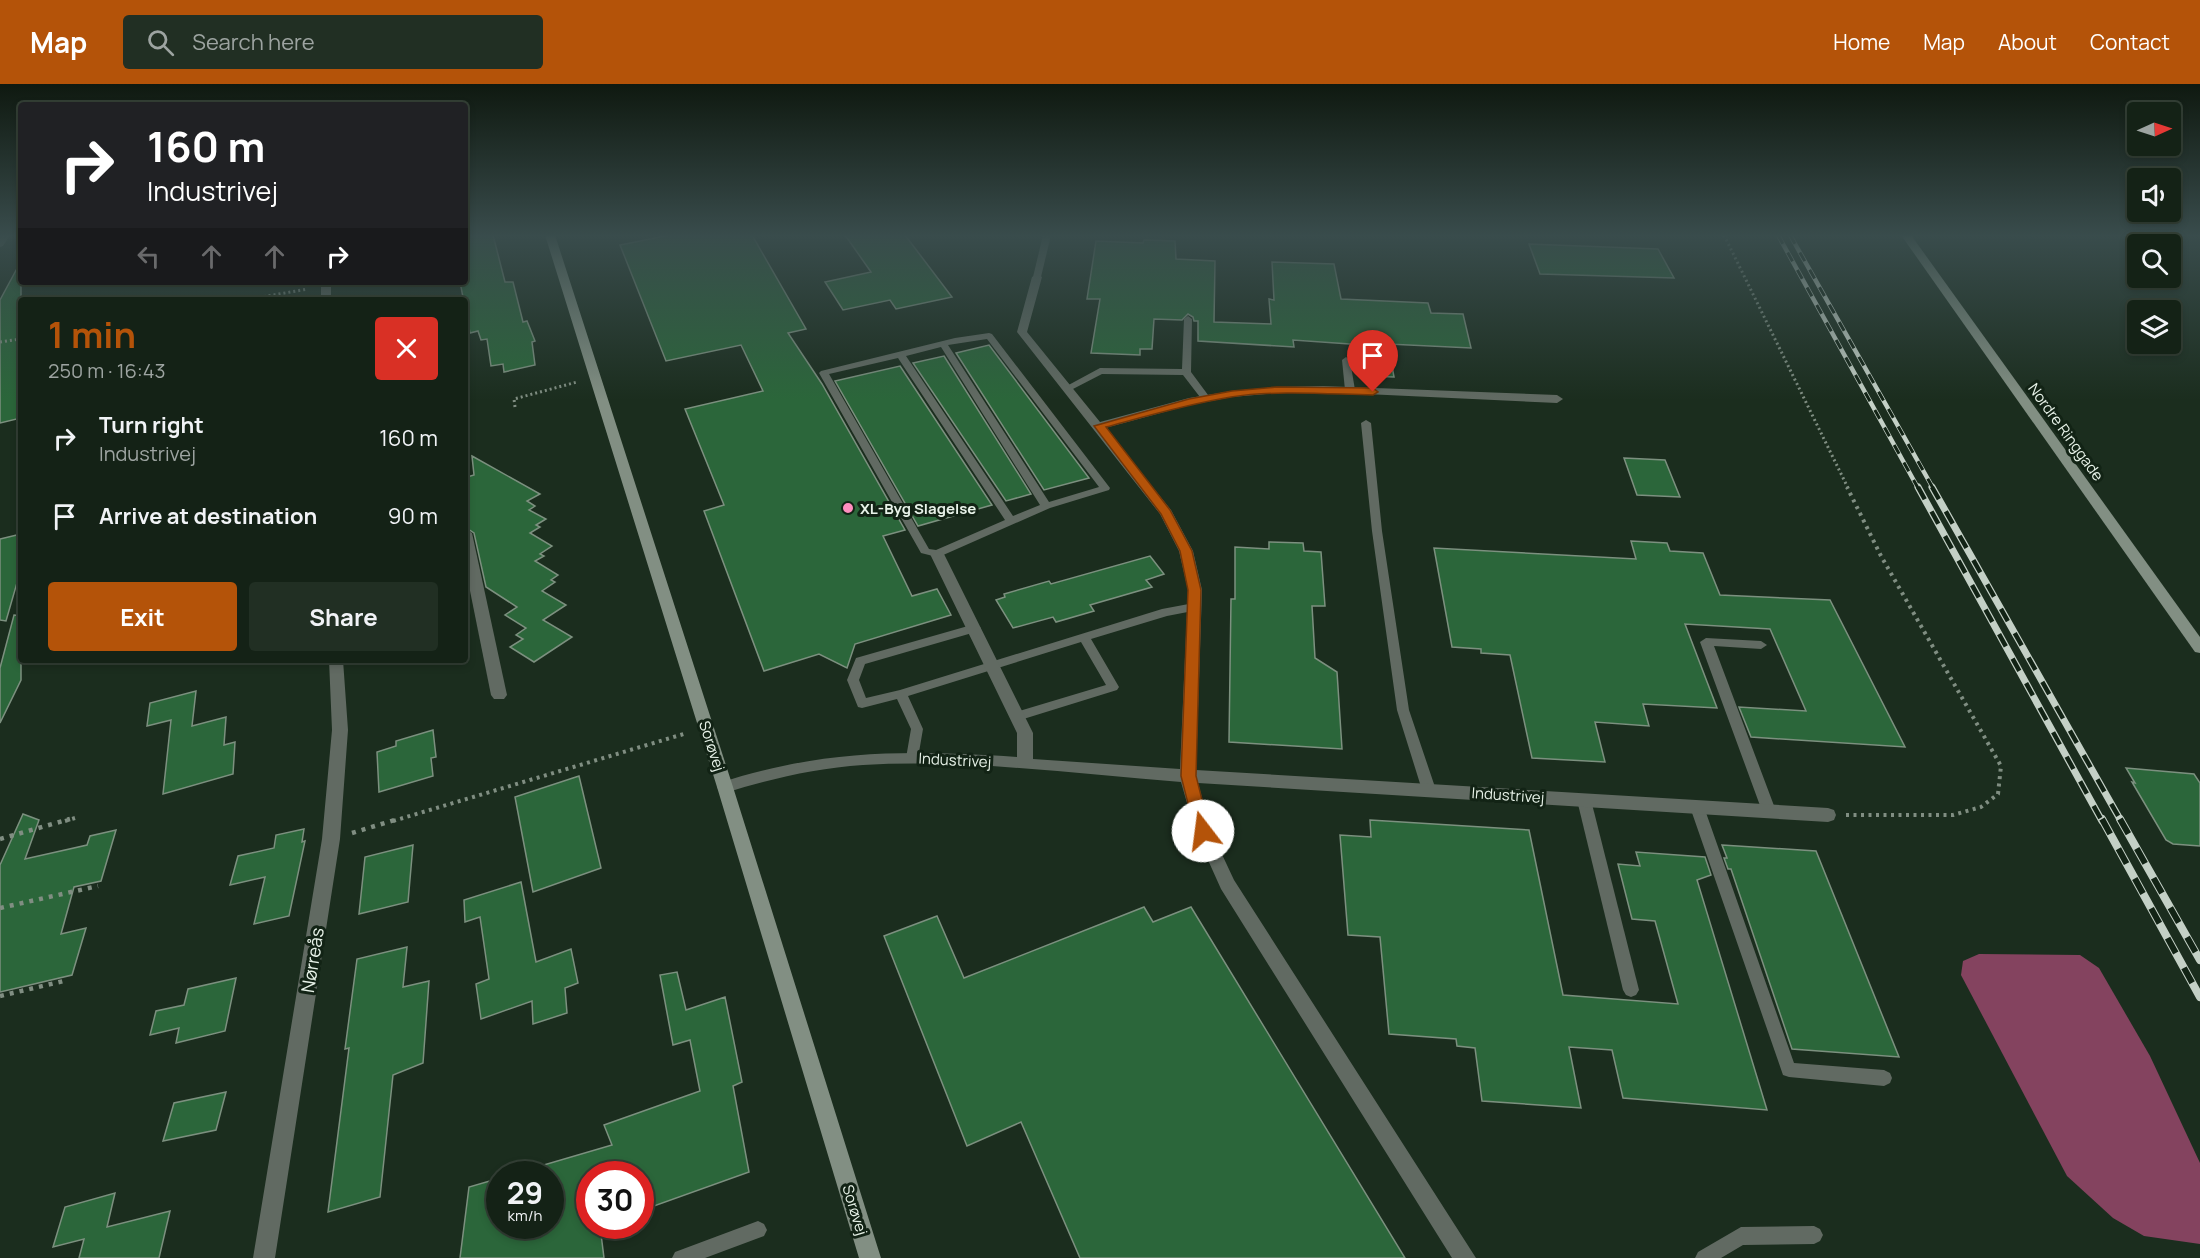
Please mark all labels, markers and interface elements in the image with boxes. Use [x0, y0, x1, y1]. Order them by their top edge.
search box [123, 15, 543, 69]
text: Map [30, 23, 87, 61]
icon: search [144, 26, 177, 59]
text: Search here [192, 27, 315, 57]
text: Home [1833, 28, 1890, 56]
text: Map [1923, 28, 1965, 56]
text: About [1998, 28, 2057, 56]
text: Contact [2090, 28, 2170, 56]
north arrow [2127, 102, 2181, 156]
map controls [2127, 102, 2181, 354]
text: 160 m [147, 117, 265, 175]
icon: right [48, 126, 126, 204]
button: sound [2127, 168, 2181, 222]
text: Industrivej [147, 172, 278, 209]
button: search [2127, 234, 2181, 288]
icon: left [132, 240, 165, 273]
icon: ahead [195, 240, 228, 273]
icon: ahead [258, 240, 291, 273]
icon: right [321, 240, 354, 273]
button: layers [2127, 300, 2181, 354]
text: 1 min [48, 310, 136, 359]
button: close [375, 317, 438, 380]
pin [1347, 330, 1398, 392]
icon: arrive [1356, 339, 1389, 372]
text: 250 m · 16:43 [48, 357, 166, 384]
street label: Nordre Ringgade [2023, 379, 2109, 485]
text: Turn right [99, 410, 204, 440]
icon: right [48, 422, 81, 455]
text: 160 m [379, 423, 438, 453]
text: Industrivej [99, 440, 196, 467]
place label: XL-Byg Slagelse [860, 498, 976, 519]
icon: arrive [48, 500, 81, 533]
text: Arrive at destination [99, 501, 317, 531]
text: 90 m [388, 501, 438, 531]
marker: XL-Byg Slagelse [841, 501, 855, 515]
button: Exit [48, 582, 237, 651]
button: Share [249, 582, 438, 651]
street label: Sorøvej [694, 718, 730, 774]
street label: Industrivej [918, 748, 992, 772]
street label: Industrivej [1471, 782, 1545, 808]
position arrow [1171, 799, 1235, 863]
street label: Nørreås [295, 926, 329, 994]
speed limit sign: 30 [576, 1161, 654, 1239]
text: 29 [507, 1172, 543, 1213]
street label: Sorøvej [837, 1182, 873, 1238]
text: km/h [508, 1205, 542, 1226]

